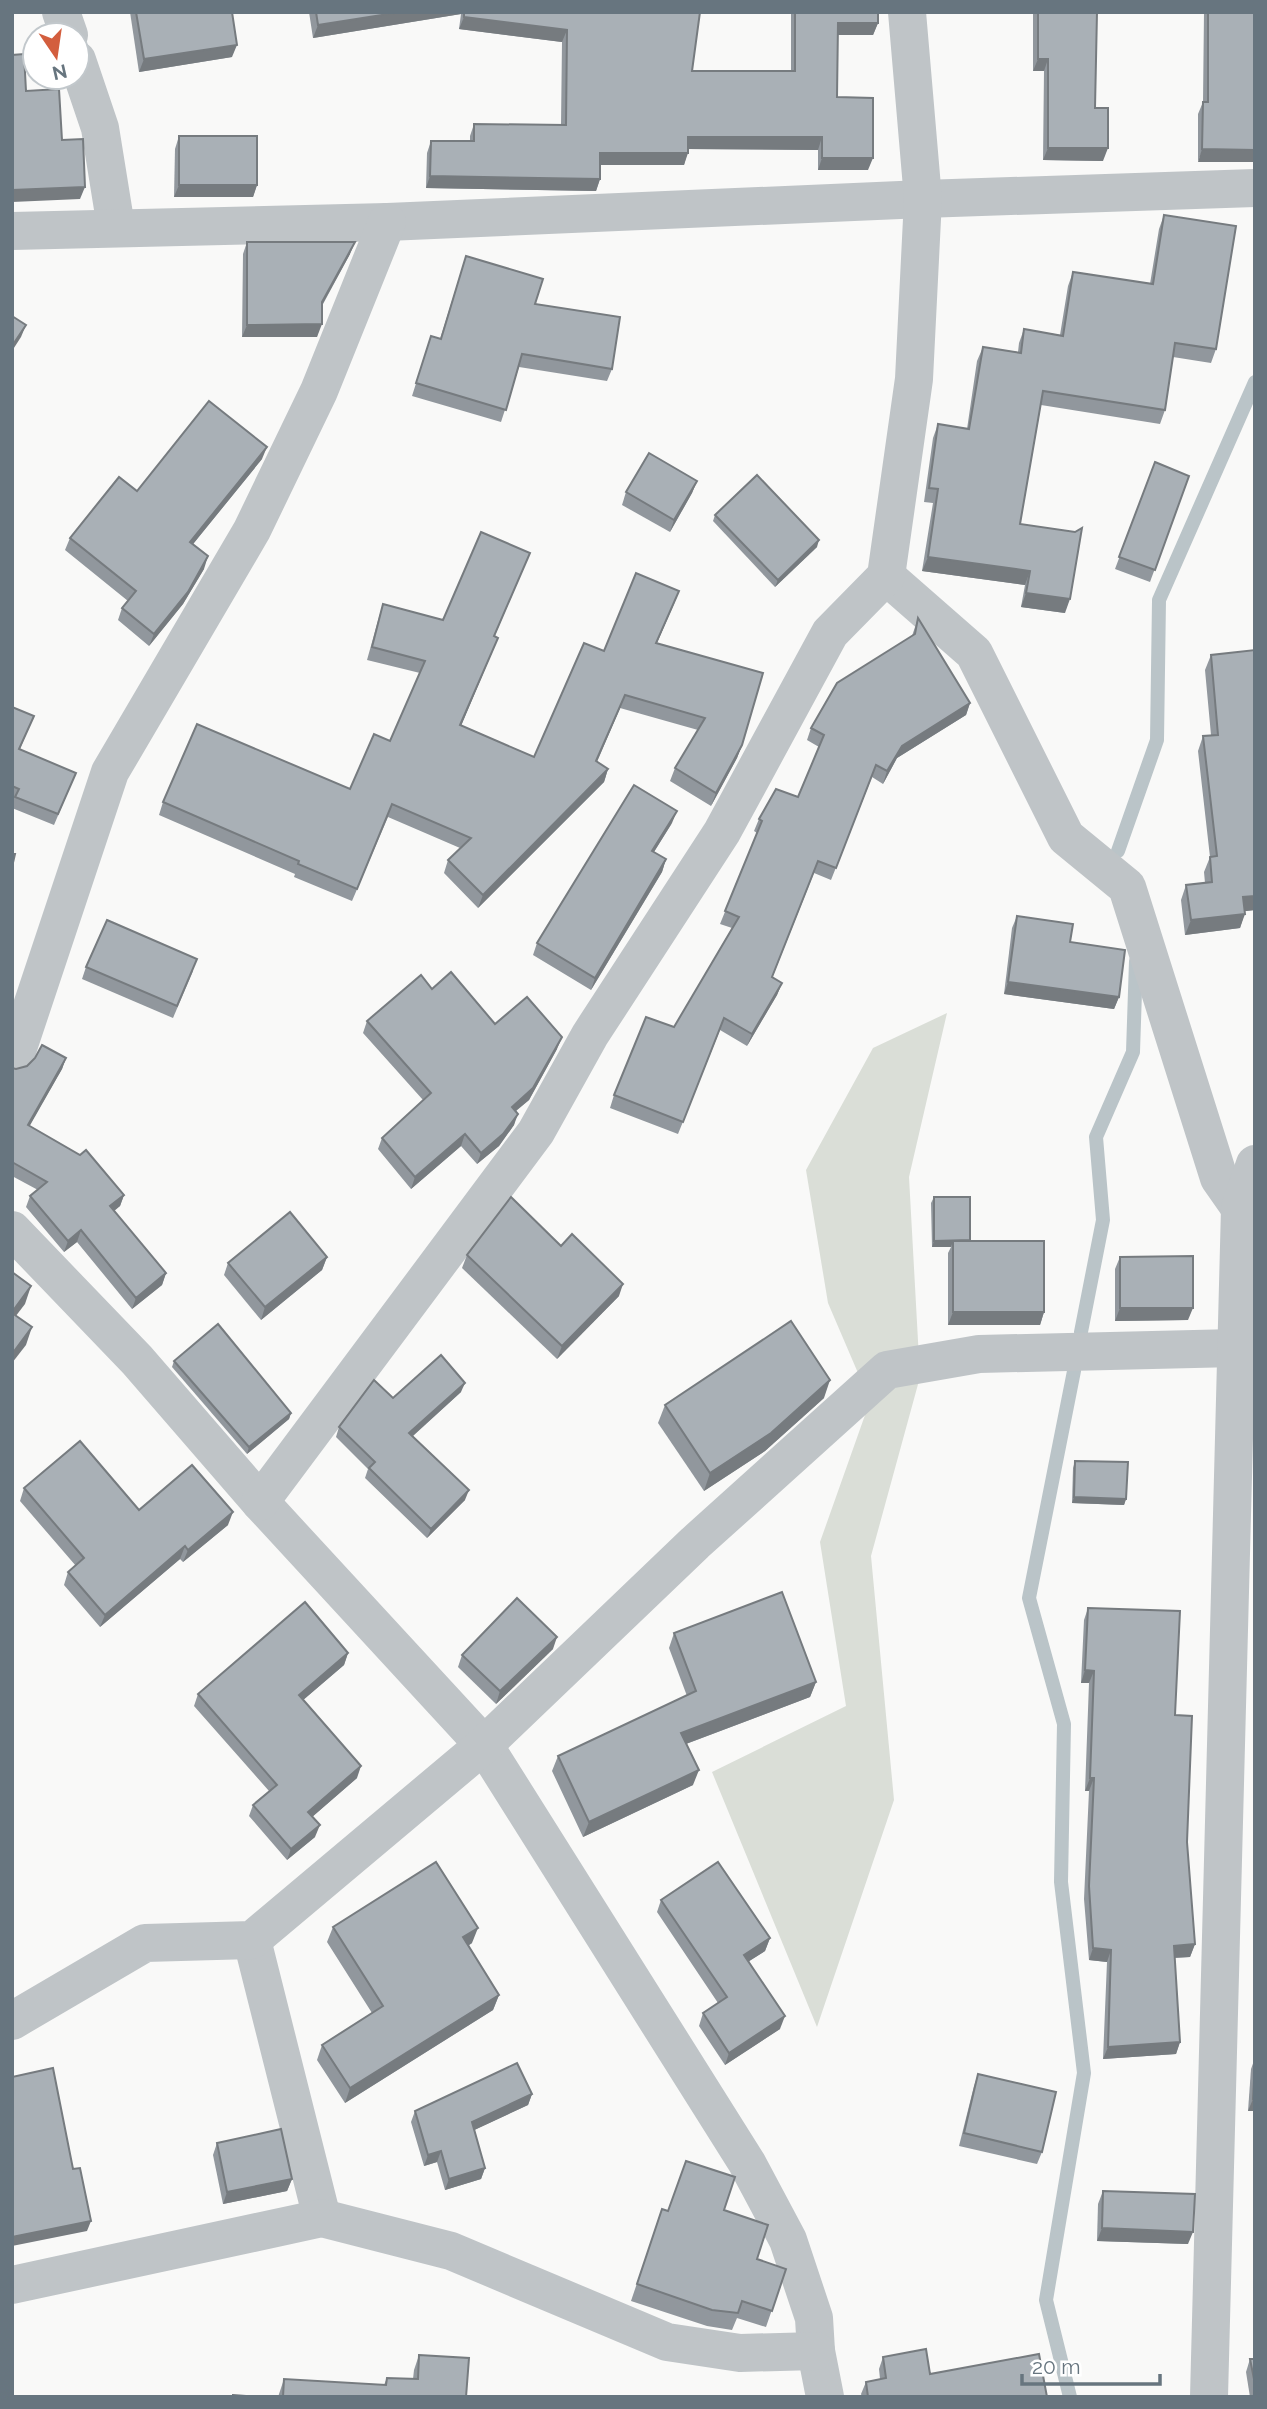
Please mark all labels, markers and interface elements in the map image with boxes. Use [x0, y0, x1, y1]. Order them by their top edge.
north arrow [21, 21, 91, 91]
text: N [50, 60, 69, 85]
scale bar [1022, 2342, 1160, 2386]
text: 20 m [1032, 2354, 1080, 2379]

